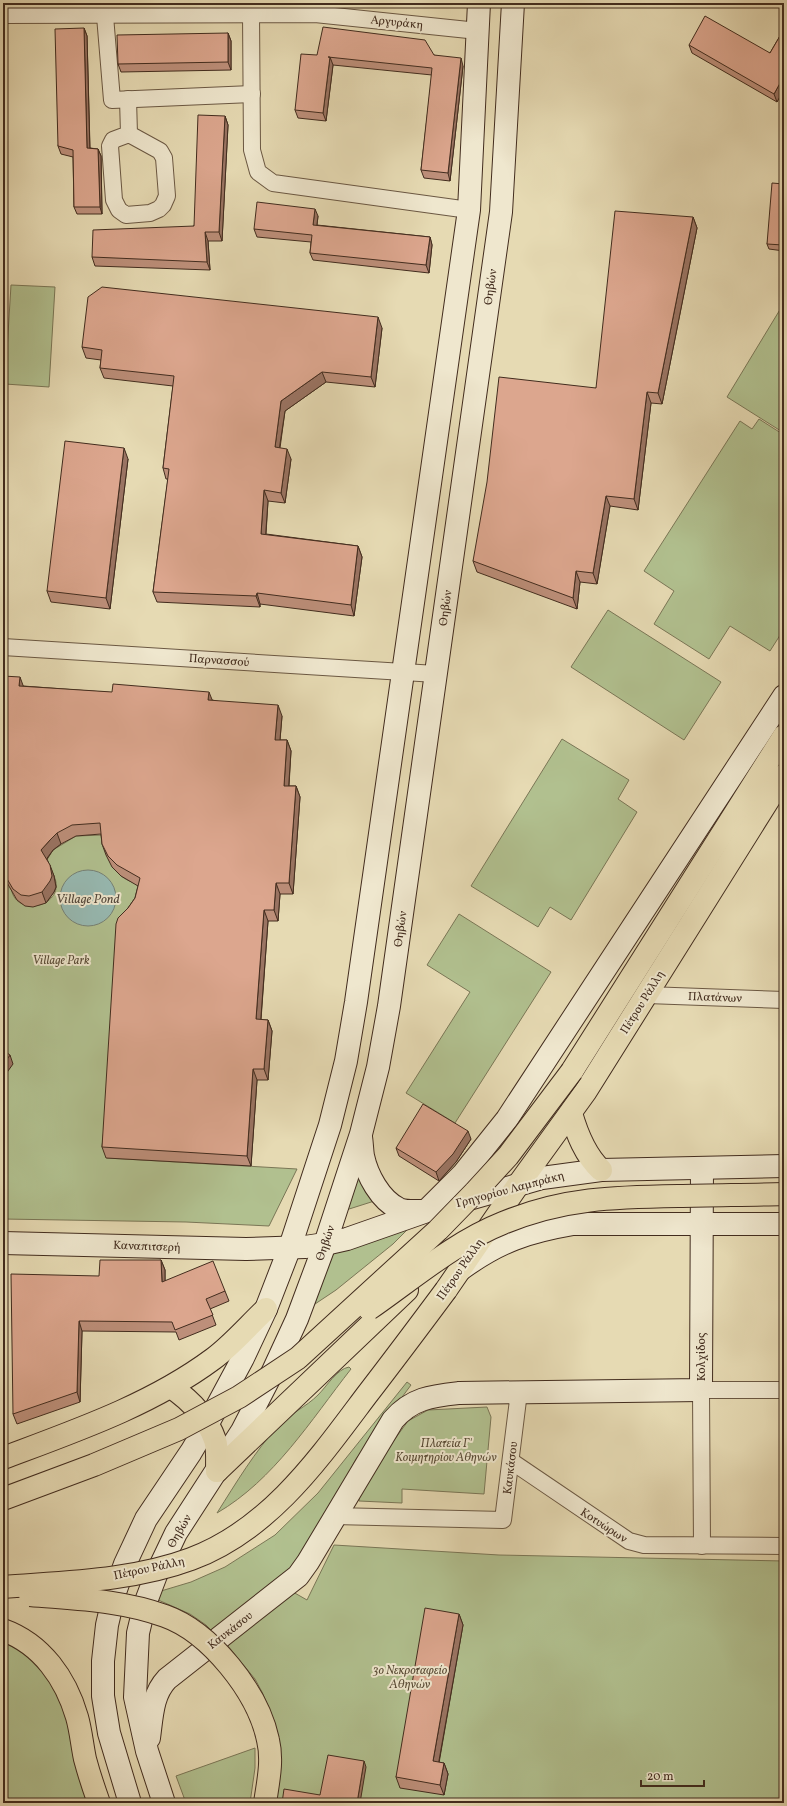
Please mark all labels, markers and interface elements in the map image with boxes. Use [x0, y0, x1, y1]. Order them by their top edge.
street label: Αργυράκη [370, 12, 424, 34]
street label: Θηβών [481, 268, 501, 306]
street label: Θηβών [436, 589, 456, 627]
street label: Παρνασσού [188, 651, 250, 671]
water label: Village Pond [56, 891, 120, 909]
street label: Θηβών [391, 910, 411, 948]
park label: Village Park [32, 953, 90, 969]
street label: Πέτρου Ράλλη [617, 968, 669, 1037]
street label: Πλατάνων [688, 989, 742, 1007]
street label: Γρηγορίου Λαμπράκη [454, 1168, 566, 1212]
street label: Θηβών [312, 1223, 339, 1263]
street label: Πέτρου Ράλλη [434, 1235, 488, 1304]
street label: Καναπιτσερή [113, 1238, 181, 1256]
street label: Κολχίδος [694, 1333, 710, 1381]
park label: Πλατεία Γ' Κοιμητηρίου Αθηνών [395, 1436, 497, 1466]
street label: Καυκάσου [500, 1441, 522, 1495]
street label: Κοτυώρων [577, 1505, 630, 1547]
street label: Θηβών [164, 1512, 196, 1551]
street label: Πέτρου Ράλλη [112, 1554, 186, 1584]
street label: Καυκάσου [205, 1608, 257, 1653]
park label: 3ο Νεκροταφείο Αθηνών [372, 1663, 448, 1693]
scale bar [641, 1762, 704, 1788]
text: 20 m [647, 1769, 674, 1785]

